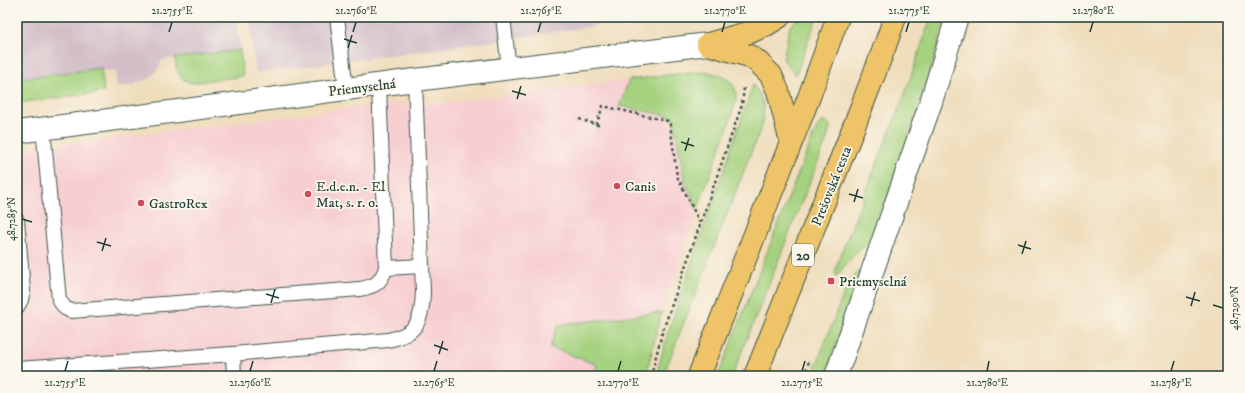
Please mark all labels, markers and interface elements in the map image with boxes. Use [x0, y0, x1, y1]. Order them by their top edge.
text: 21.2755°E [151, 5, 193, 17]
text: 21.2760°E [335, 5, 377, 17]
text: 21.2765°E [520, 5, 562, 17]
text: 21.2770°E [704, 5, 746, 17]
text: 21.2775°E [888, 5, 930, 17]
text: 21.2780°E [1072, 5, 1114, 17]
street label: Priemyselná [327, 75, 397, 101]
street label: Prešovská cesta [808, 144, 856, 229]
place label: E.d.e.n. - El Mat, s. r. o. [316, 178, 386, 212]
place label: Canis [625, 178, 656, 196]
marker: Canis [612, 181, 622, 191]
marker: E.d.e.n. - El Mat, s. r. o. [303, 189, 313, 199]
place label: GastroRex [149, 195, 208, 213]
text: 48.7285°N [6, 197, 18, 241]
marker: GastroRex [136, 198, 146, 208]
road number: 20 [792, 244, 814, 266]
place label: Priemyselná [839, 273, 907, 291]
marker: Priemyselná [826, 276, 836, 286]
text: 48.7290°N [1229, 286, 1241, 330]
text: 21.2755°E [44, 377, 86, 389]
text: 21.2760°E [229, 377, 271, 389]
text: 21.2765°E [413, 377, 455, 389]
text: 21.2770°E [597, 377, 639, 389]
text: 21.2775°E [781, 377, 823, 389]
text: 21.2780°E [966, 377, 1008, 389]
text: 21.2785°E [1150, 377, 1192, 389]

